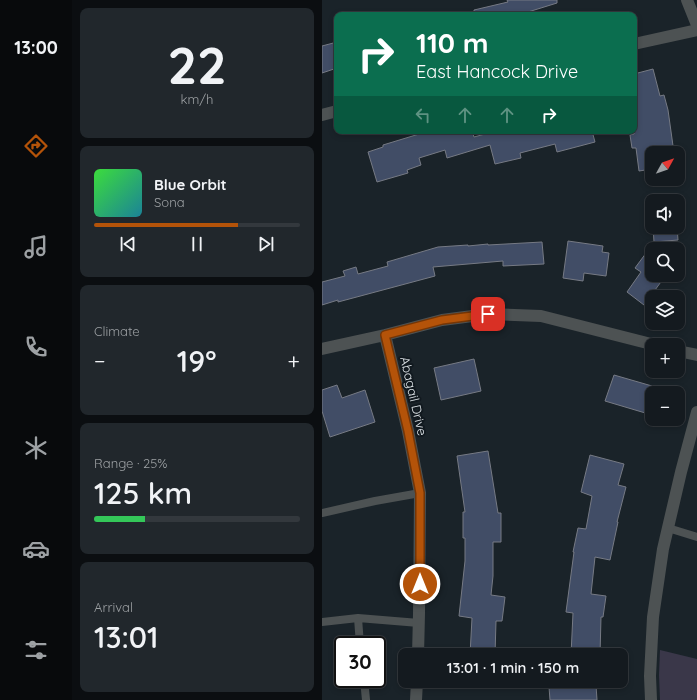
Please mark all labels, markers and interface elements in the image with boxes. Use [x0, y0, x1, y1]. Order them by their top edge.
text: 110 m [416, 25, 489, 60]
icon: right [350, 28, 402, 80]
text: 22 [167, 32, 227, 97]
text: 13:00 [14, 36, 58, 59]
text: East Hancock Drive [416, 60, 578, 83]
text: km/h [181, 91, 213, 107]
icon: left [412, 104, 434, 126]
icon: ahead [454, 104, 476, 126]
icon: ahead [496, 104, 518, 126]
icon: right [538, 104, 560, 126]
icon: directions [22, 132, 50, 160]
north arrow [645, 146, 685, 186]
map controls [645, 146, 685, 426]
text: Blue Orbit [154, 175, 227, 194]
text: Sona [154, 194, 185, 210]
button: sound [645, 194, 685, 234]
icon: music [22, 233, 50, 261]
icon: previous [117, 233, 139, 255]
icon: pause [186, 233, 208, 255]
icon: next [255, 233, 277, 255]
button: search [645, 242, 685, 282]
button: layers [645, 290, 685, 330]
pin [471, 297, 505, 331]
icon: arrive [477, 303, 499, 325]
text: Climate [94, 323, 140, 339]
icon: phone [22, 333, 50, 361]
button: + [645, 338, 685, 378]
text: 19° [177, 342, 216, 380]
text: − [94, 347, 105, 375]
text: + [288, 347, 300, 375]
street label: Abagail Drive [397, 355, 431, 437]
button: − [645, 386, 685, 426]
icon: climate [22, 434, 50, 462]
text: Range · 25% [94, 455, 167, 471]
text: 125 km [94, 474, 192, 512]
icon: car [22, 535, 50, 563]
position arrow [399, 563, 441, 605]
text: Arrival [94, 599, 133, 615]
text: 13:01 [94, 618, 159, 656]
icon: filters [22, 636, 50, 664]
speed limit sign: 30 [334, 636, 386, 688]
text: 13:01 · 1 min · 150 m [447, 658, 579, 677]

